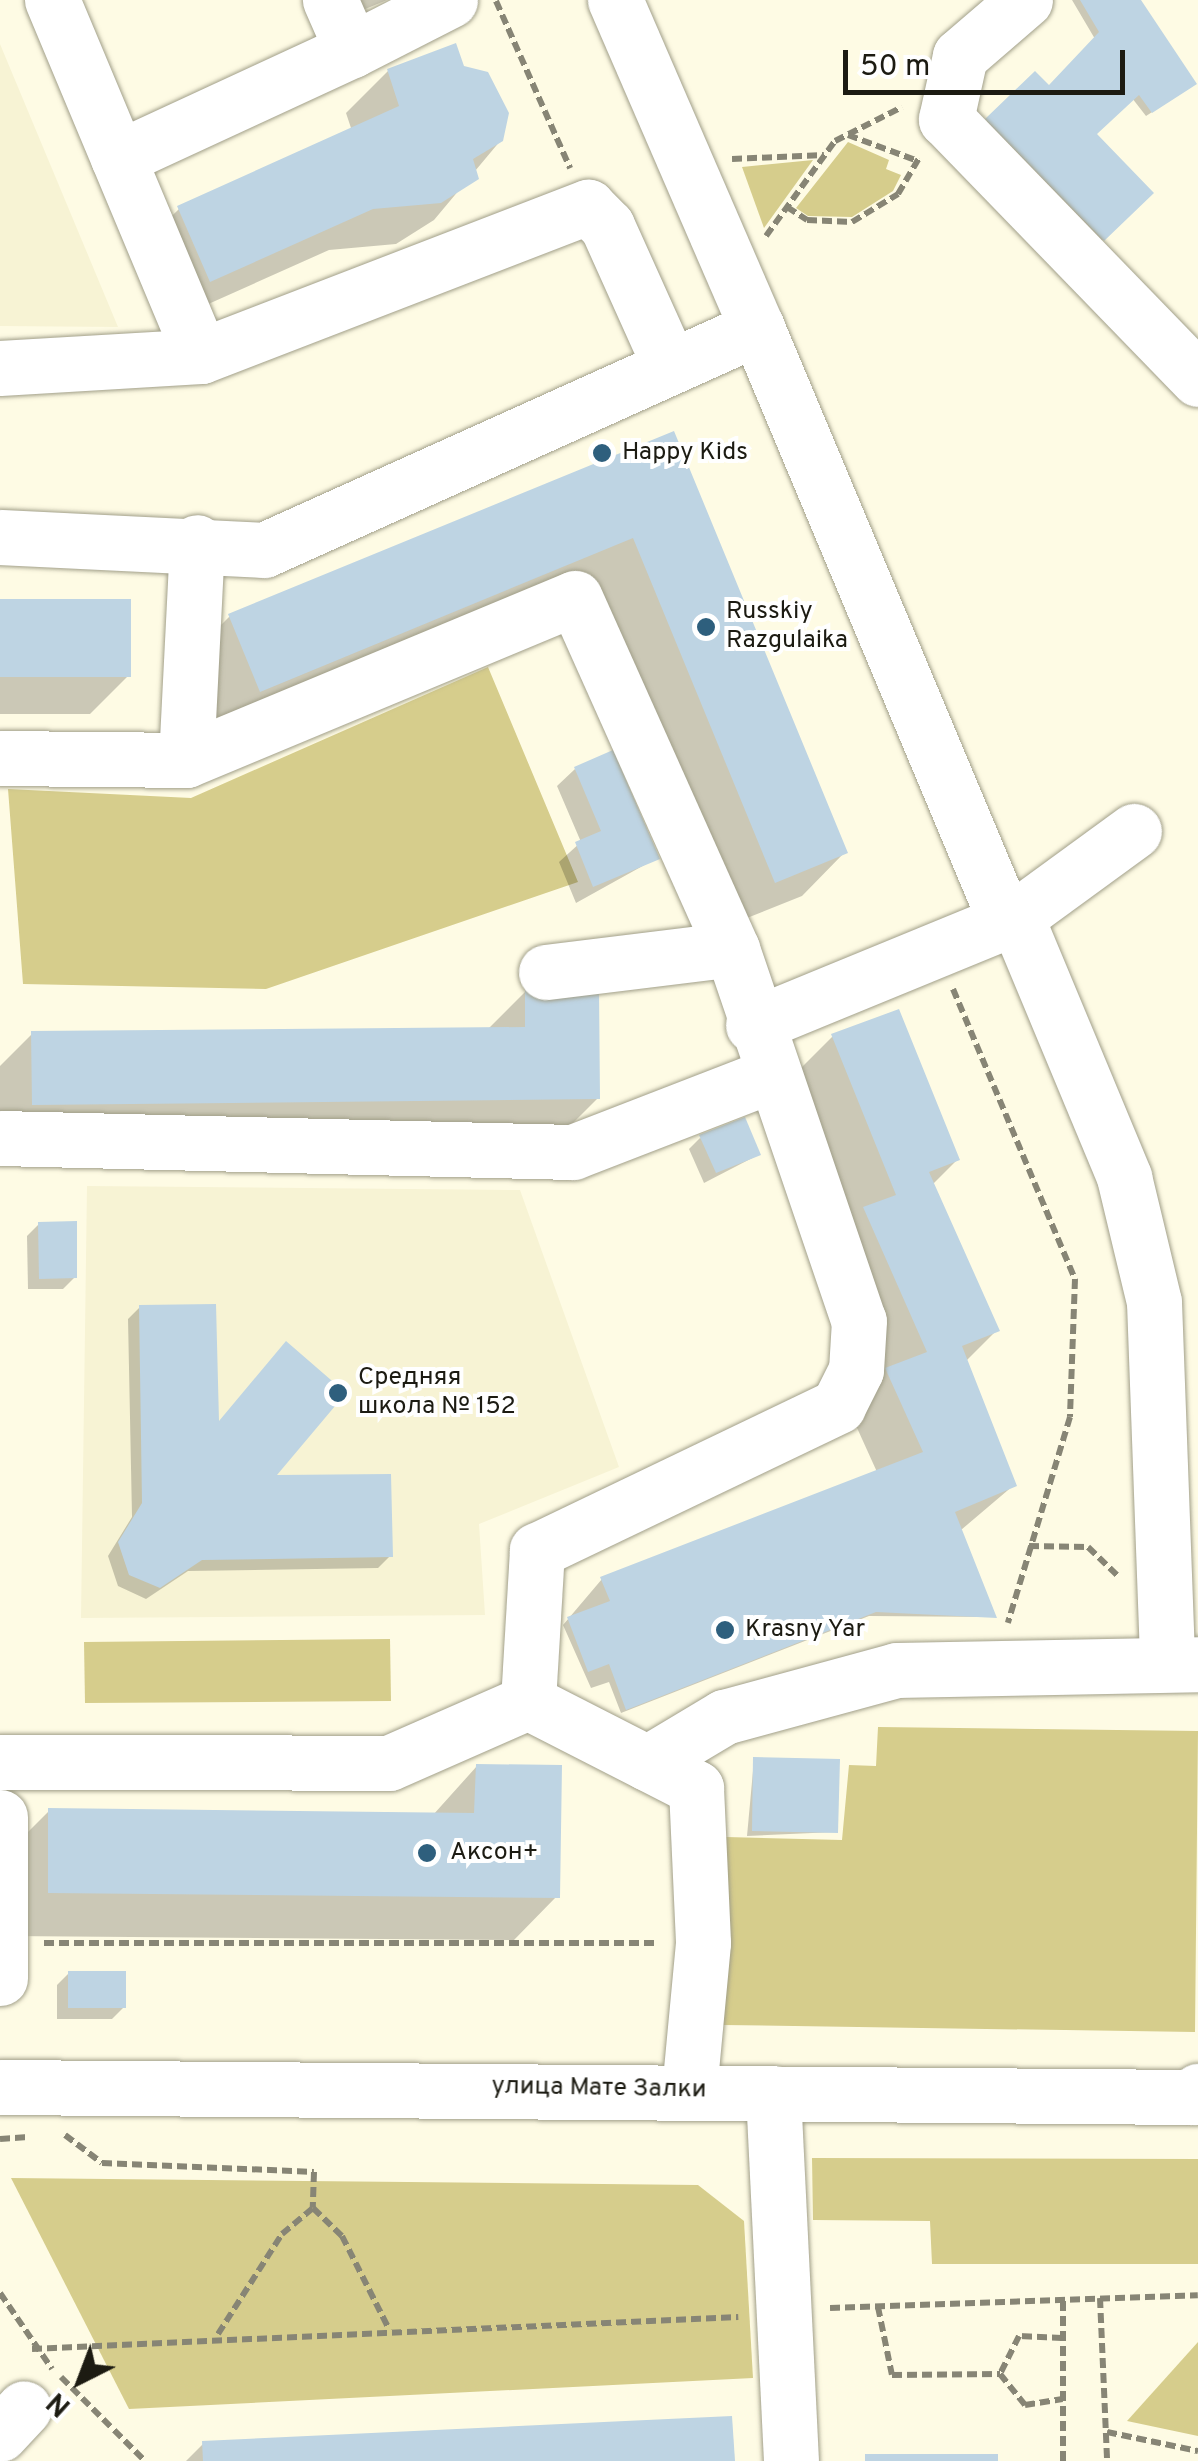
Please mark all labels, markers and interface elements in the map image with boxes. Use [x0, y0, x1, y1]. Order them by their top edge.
scale bar [848, 30, 1130, 92]
text: 50 m [860, 49, 930, 86]
place label: Happy Kids [622, 438, 748, 468]
marker: Happy Kids [591, 442, 613, 464]
place label: Russkiy Razgulaika [726, 598, 848, 657]
marker: Russkiy Razgulaika [695, 616, 717, 638]
place label: Средняя школа № 152 [358, 1364, 516, 1423]
marker: Средняя школа № 152 [327, 1382, 349, 1404]
place label: Krasny Yar [745, 1615, 866, 1645]
marker: Krasny Yar [714, 1619, 736, 1641]
place label: Аксон+ [450, 1838, 539, 1868]
marker: Аксон+ [414, 1840, 440, 1866]
street label: улица Мате Залки [491, 2072, 707, 2106]
north arrow [30, 2331, 130, 2431]
text: N [40, 2383, 79, 2423]

